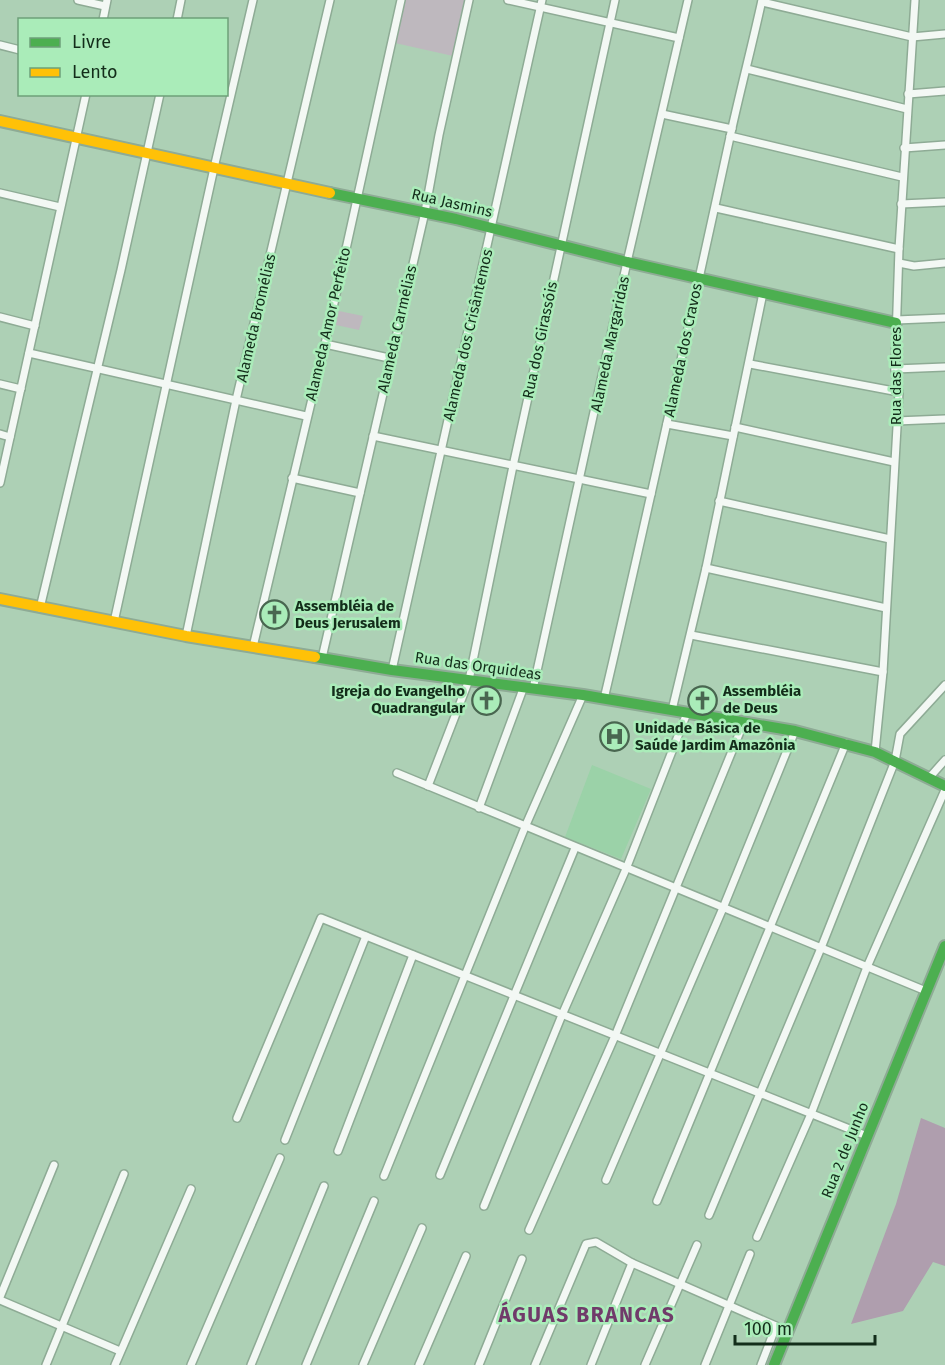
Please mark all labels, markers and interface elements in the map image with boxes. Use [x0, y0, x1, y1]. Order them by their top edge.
legend [18, 18, 228, 96]
text: Livre [72, 31, 111, 53]
text: Lento [72, 61, 118, 83]
street label: Rua Jasmins [410, 185, 494, 221]
street label: Alameda Amor Perfeito [302, 246, 354, 402]
street label: Alameda dos Crisântemos [439, 247, 497, 423]
street label: Alameda Bromélias [232, 252, 280, 384]
street label: Alameda Carmélias [374, 264, 420, 394]
street label: Alameda Margaridas [587, 274, 633, 414]
street label: Rua dos Girassóis [519, 280, 561, 400]
street label: Alameda dos Cravos [660, 281, 706, 419]
street label: Rua das Flores [887, 327, 905, 425]
place label: Assembléia de Deus Jerusalem [294, 597, 401, 632]
church icon: Assembléia de Deus Jerusalem [258, 599, 290, 631]
street label: Rua das Orquideas [414, 648, 542, 684]
place label: Igreja do Evangelho Quadrangular [331, 682, 466, 717]
place label: Assembléia de Deus [722, 682, 801, 717]
church icon: Igreja do Evangelho Quadrangular [470, 684, 502, 716]
church icon: Assembléia de Deus [686, 684, 718, 716]
place label: Unidade Básica de Saúde Jardim Amazônia [635, 719, 796, 754]
hospital icon: Unidade Básica de Saúde Jardim Amazônia [598, 721, 630, 753]
street label: Rua 2 de Junho [818, 1099, 872, 1201]
district label: ÁGUAS BRANCAS [498, 1301, 675, 1328]
scale bar [735, 1308, 874, 1346]
text: 100 m [744, 1318, 792, 1340]

